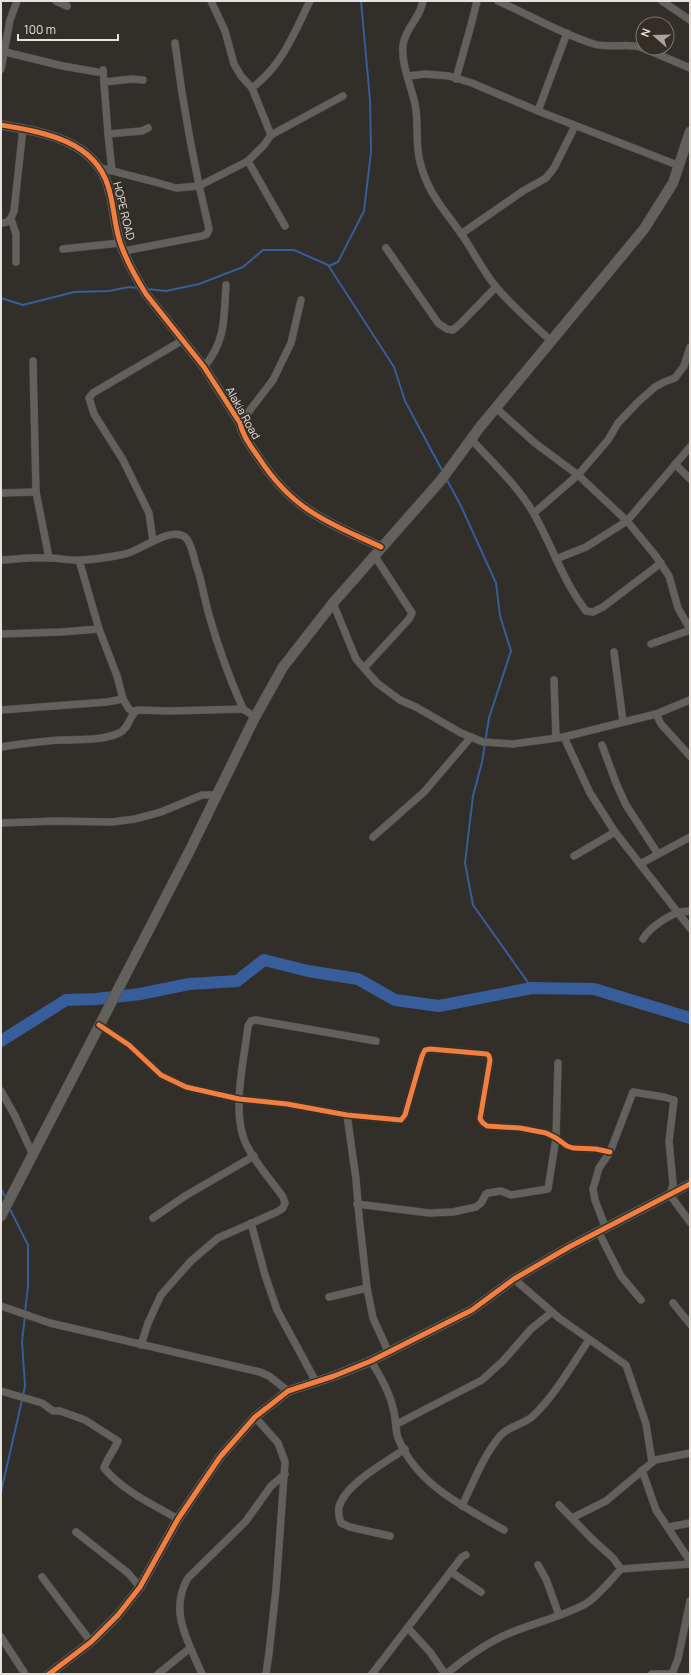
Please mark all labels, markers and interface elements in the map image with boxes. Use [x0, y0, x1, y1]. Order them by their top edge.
scale bar [18, 16, 118, 42]
north arrow [635, 16, 675, 56]
text: 100 m [24, 21, 56, 38]
text: N [637, 26, 654, 39]
street label: HOPE ROAD [110, 180, 139, 242]
street label: Alakia Road [223, 384, 264, 442]

